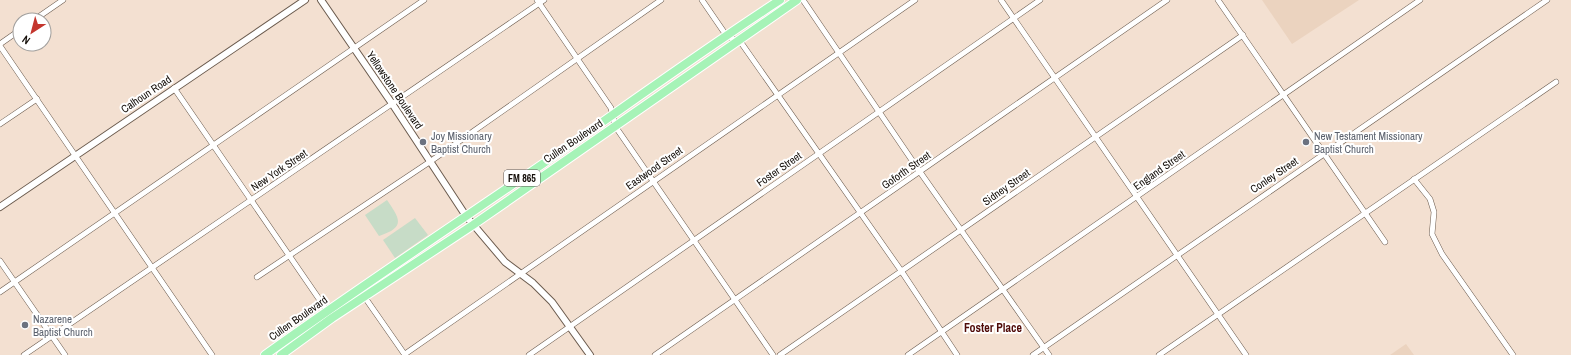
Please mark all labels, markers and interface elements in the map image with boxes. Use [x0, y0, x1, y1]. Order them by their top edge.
north arrow [12, 12, 52, 52]
text: N [19, 33, 33, 48]
street label: Yellowstone Boulevard [364, 48, 426, 132]
street label: Calhoun Road [118, 72, 174, 116]
street label: Cullen Boulevard [541, 116, 605, 166]
place label: Joy Missionary Baptist Church [431, 129, 492, 156]
place label: New Testament Missionary Baptist Church [1314, 129, 1423, 156]
marker: Joy Missionary Baptist Church [418, 137, 428, 147]
marker: New Testament Missionary Baptist Church [1301, 137, 1311, 147]
street label: Eastwood Street [623, 143, 686, 193]
street label: New York Street [248, 146, 310, 194]
street label: England Street [1131, 147, 1188, 193]
street label: Foster Street [754, 148, 805, 190]
street label: Goforth Street [879, 148, 934, 192]
street label: Conley Street [1247, 154, 1301, 196]
street label: Sidney Street [980, 165, 1033, 208]
road number: FM 865 [504, 170, 540, 186]
street label: Cullen Boulevard [266, 293, 330, 343]
place label: Nazarene Baptist Church [33, 312, 93, 339]
marker: Nazarene Baptist Church [20, 320, 30, 330]
district label: Foster Place [964, 320, 1023, 336]

